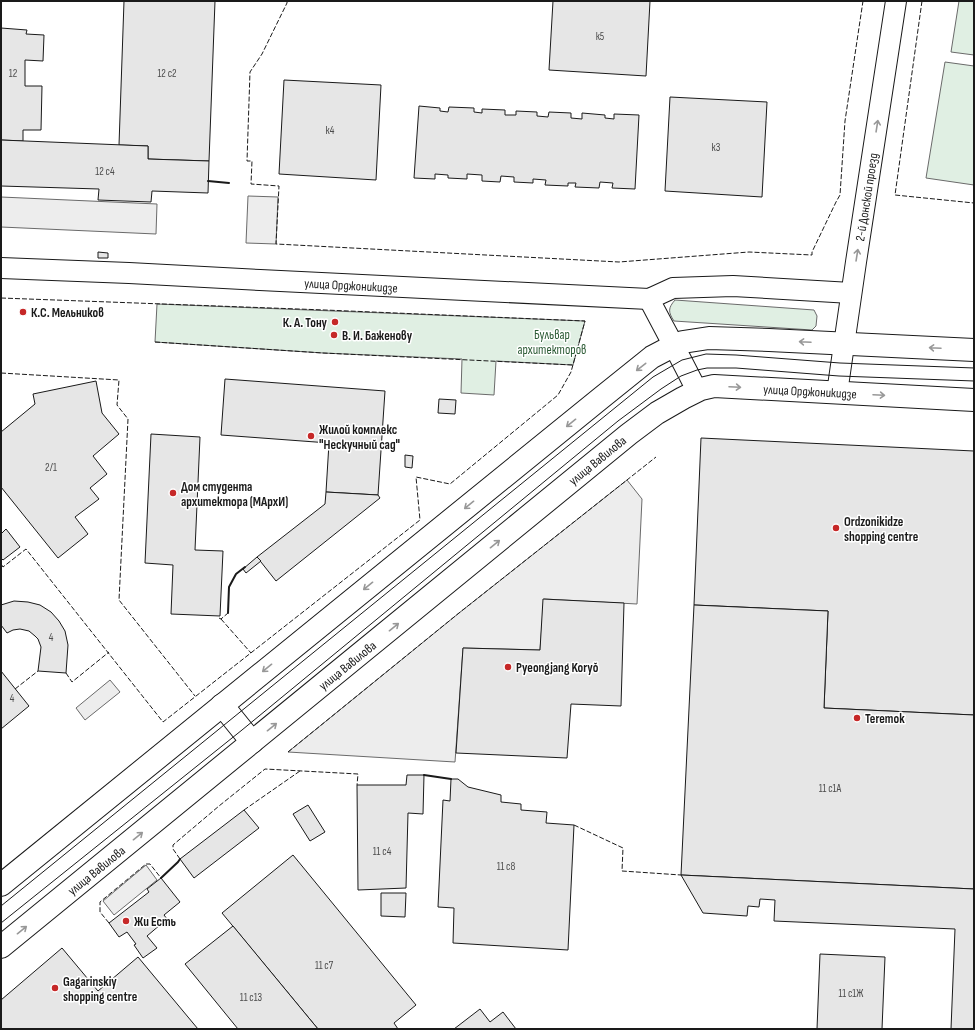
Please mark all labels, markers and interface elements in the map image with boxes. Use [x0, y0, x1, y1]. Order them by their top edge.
house number: к5 [596, 30, 604, 43]
house number: 12 [9, 67, 18, 80]
house number: 12 с2 [157, 67, 177, 80]
one-way arrow [873, 120, 881, 133]
house number: к4 [326, 124, 335, 137]
house number: к3 [712, 141, 721, 154]
street label: 2-й Донской проезд [852, 152, 882, 242]
house number: 12 с4 [95, 165, 115, 178]
one-way arrow [853, 249, 861, 262]
street label: улица Орджоникидзе [304, 276, 398, 296]
place label: К.С. Мельников [31, 305, 104, 321]
marker: К.С. Мельников [18, 307, 28, 317]
place label: К. А. Тону [283, 315, 328, 331]
marker: К. А. Тону [330, 317, 340, 327]
park label: Бульвар архитекторов [518, 327, 586, 358]
place label: В. И. Баженову [342, 328, 413, 344]
marker: В. И. Баженову [329, 330, 339, 340]
one-way arrow [799, 338, 812, 345]
one-way arrow [929, 344, 942, 352]
one-way arrow [635, 362, 646, 371]
street label: улица Орджоникидзе [763, 382, 857, 402]
one-way arrow [728, 384, 741, 391]
one-way arrow [872, 391, 885, 398]
one-way arrow [565, 418, 576, 427]
place label: Жилой комплекс "Нескучный сад" [319, 422, 400, 453]
marker: Жилой комплекс "Нескучный сад" [306, 431, 316, 441]
street label: улица Вавилова [566, 433, 630, 489]
house number: 2/1 [45, 461, 57, 474]
place label: Дом студента архитектора (МАрхИ) [181, 479, 288, 510]
marker: Дом студента архитектора (МАрхИ) [168, 488, 178, 498]
one-way arrow [464, 500, 475, 509]
place label: Ordzonikidze shopping centre [844, 514, 919, 545]
marker: Ordzonikidze shopping centre [831, 523, 841, 533]
one-way arrow [489, 540, 500, 549]
one-way arrow [363, 582, 374, 591]
one-way arrow [388, 622, 399, 631]
house number: 4 [49, 631, 54, 644]
street label: улица Вавилова [316, 638, 380, 694]
place label: Pyeongjang Koryŏ [516, 660, 599, 676]
marker: Pyeongjang Koryŏ [503, 662, 513, 672]
one-way arrow [262, 664, 273, 673]
house number: 4 [10, 692, 15, 705]
place label: Teremok [865, 711, 905, 727]
marker: Teremok [852, 713, 862, 723]
one-way arrow [266, 722, 277, 731]
house number: 11 с1А [819, 782, 842, 795]
one-way arrow [133, 831, 144, 840]
street label: улица Вавилова [65, 843, 129, 899]
house number: 11 с4 [373, 845, 392, 858]
house number: 11 с8 [497, 860, 516, 873]
place label: Жи Есть [134, 914, 177, 930]
marker: Жи Есть [121, 916, 131, 926]
one-way arrow [17, 926, 27, 935]
house number: 11 с7 [315, 959, 334, 972]
place label: Gagarinskiy shopping centre [63, 974, 138, 1005]
marker: Gagarinskiy shopping centre [50, 983, 60, 993]
house number: 11 с1Ж [838, 987, 864, 1000]
house number: 11 с13 [240, 991, 263, 1004]

